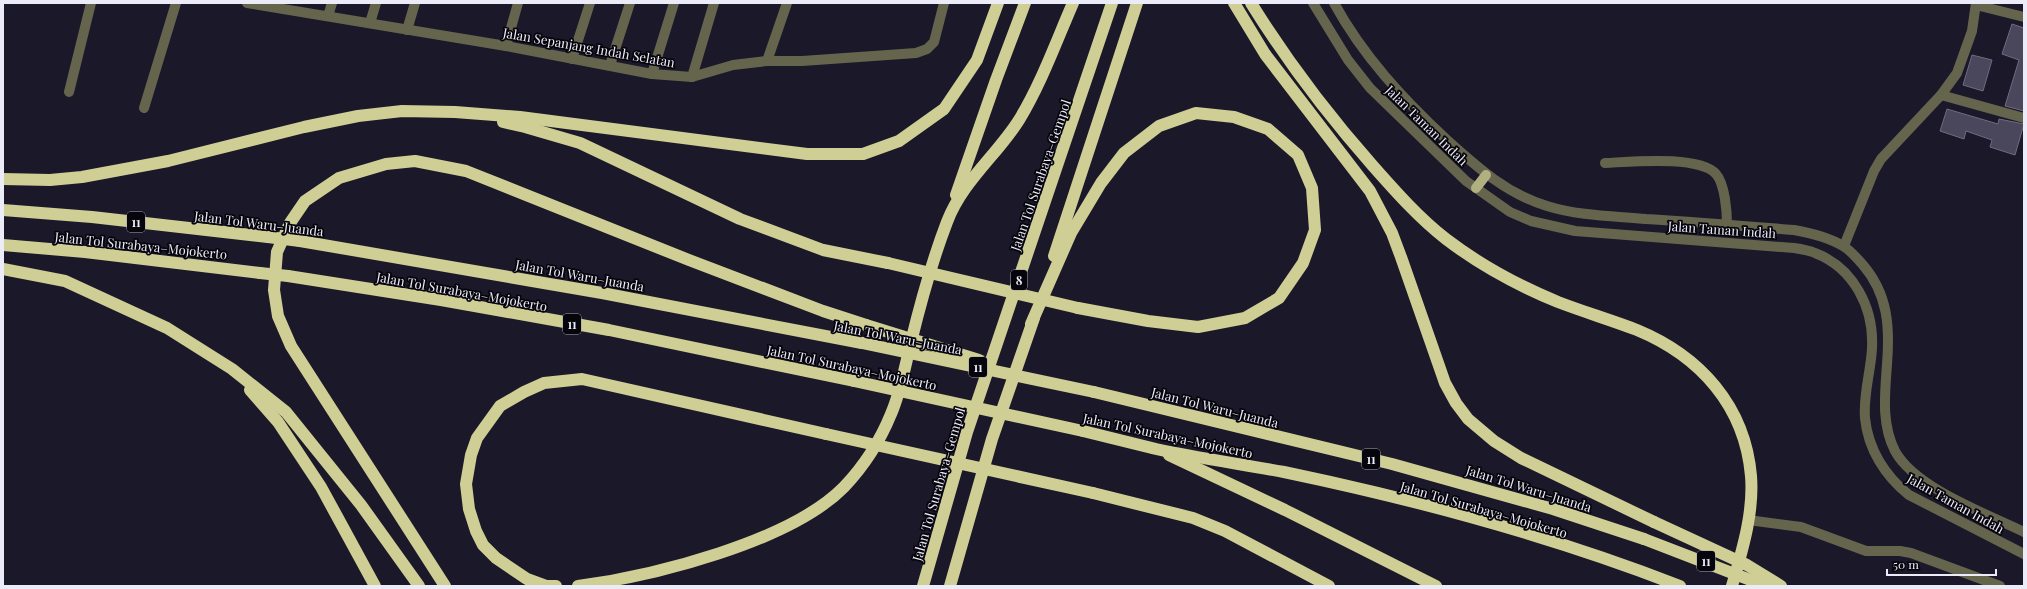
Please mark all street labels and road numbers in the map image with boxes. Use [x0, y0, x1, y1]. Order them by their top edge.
street label: Jalan Sepanjang Indah Selatan [501, 23, 677, 71]
street label: Jalan Taman Indah [1381, 80, 1472, 169]
street label: Jalan Tol Surabaya–Gempol [1006, 97, 1074, 254]
street label: Jalan Tol Waru–Juanda [192, 206, 325, 239]
road number: 11 [127, 212, 145, 232]
street label: Jalan Taman Indah [1666, 217, 1777, 241]
street label: Jalan Tol Surabaya–Mojokerto [53, 227, 228, 262]
street label: Jalan Tol Waru–Juanda [513, 255, 646, 295]
street label: Jalan Tol Surabaya–Mojokerto [374, 267, 549, 314]
road number: 8 [1011, 270, 1027, 290]
road number: 11 [563, 314, 581, 334]
street label: Jalan Tol Waru–Juanda [831, 316, 964, 358]
street label: Jalan Tol Surabaya–Mojokerto [765, 340, 938, 393]
road number: 11 [969, 357, 987, 377]
street label: Jalan Tol Waru–Juanda [1149, 383, 1281, 431]
street label: Jalan Tol Surabaya–Gempol [908, 405, 968, 564]
street label: Jalan Tol Surabaya–Mojokerto [1081, 408, 1254, 461]
road number: 11 [1362, 449, 1380, 469]
street label: Jalan Tol Waru–Juanda [1463, 461, 1594, 515]
street label: Jalan Taman Indah [1904, 469, 2008, 537]
street label: Jalan Tol Surabaya–Mojokerto [1398, 477, 1570, 541]
road number: 11 [1697, 551, 1715, 571]

